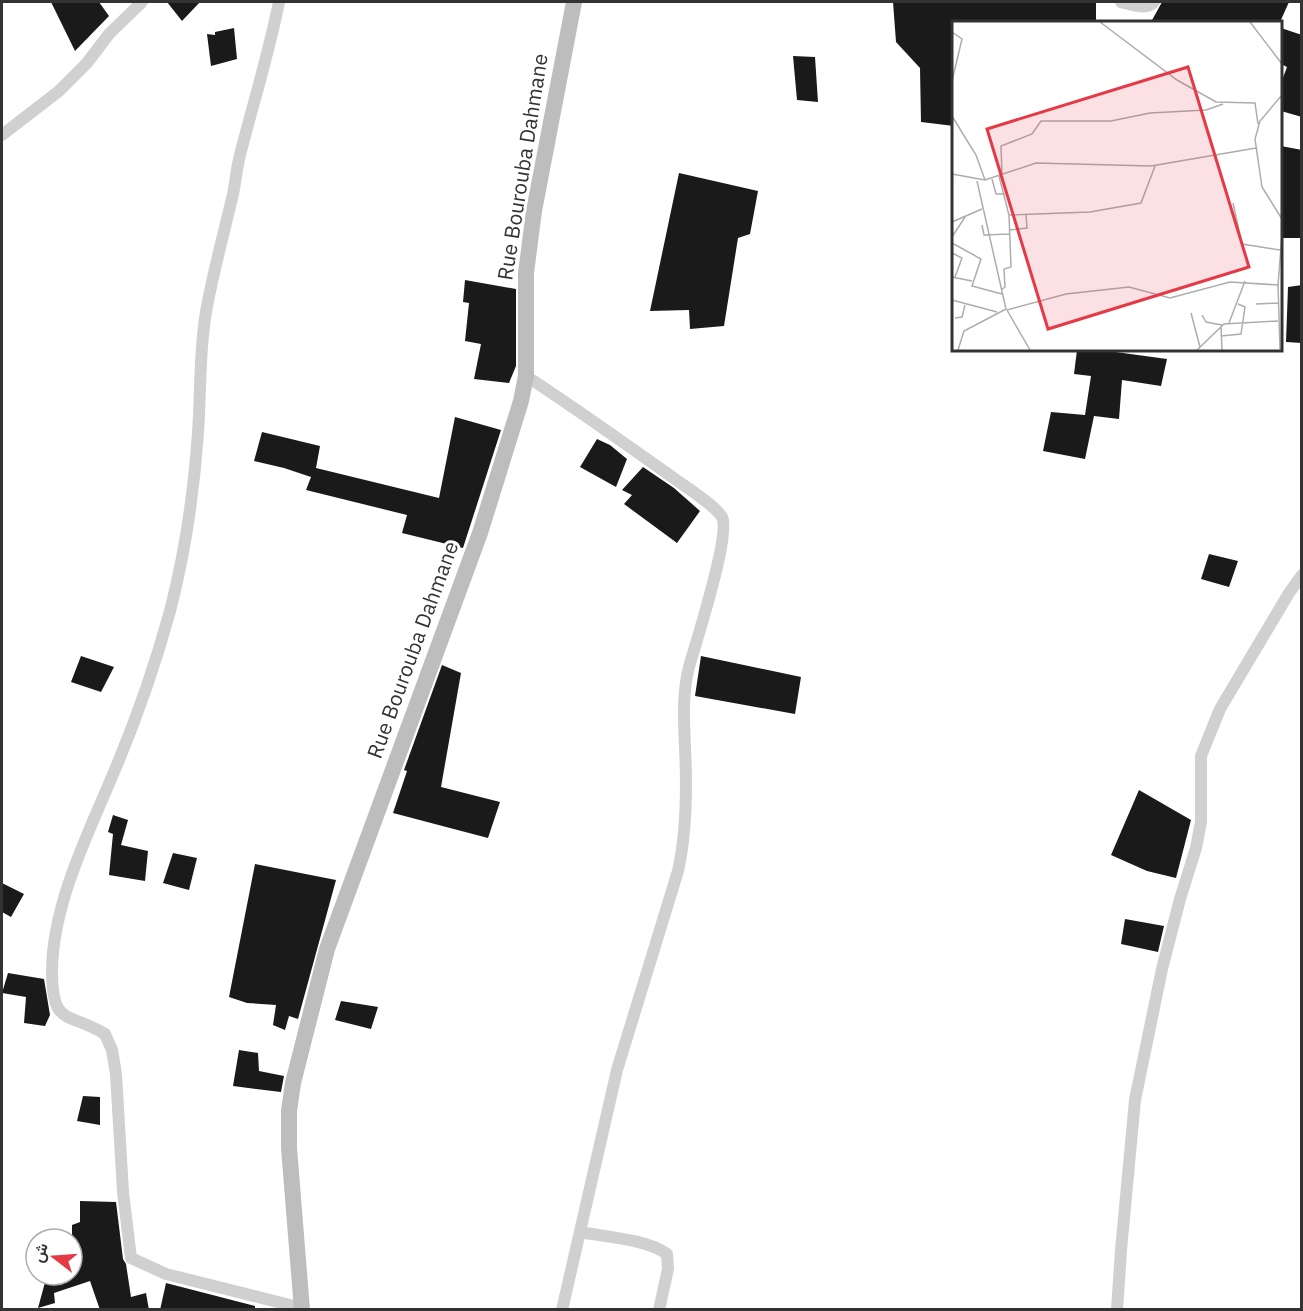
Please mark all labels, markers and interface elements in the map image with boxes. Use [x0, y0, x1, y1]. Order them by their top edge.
inset map [952, 21, 1282, 351]
street label: Rue Bourouba Dahmane [490, 51, 554, 282]
street label: Rue Bourouba Dahmane [360, 537, 464, 762]
north arrow [24, 1227, 84, 1287]
text: ش [27, 1240, 52, 1265]

